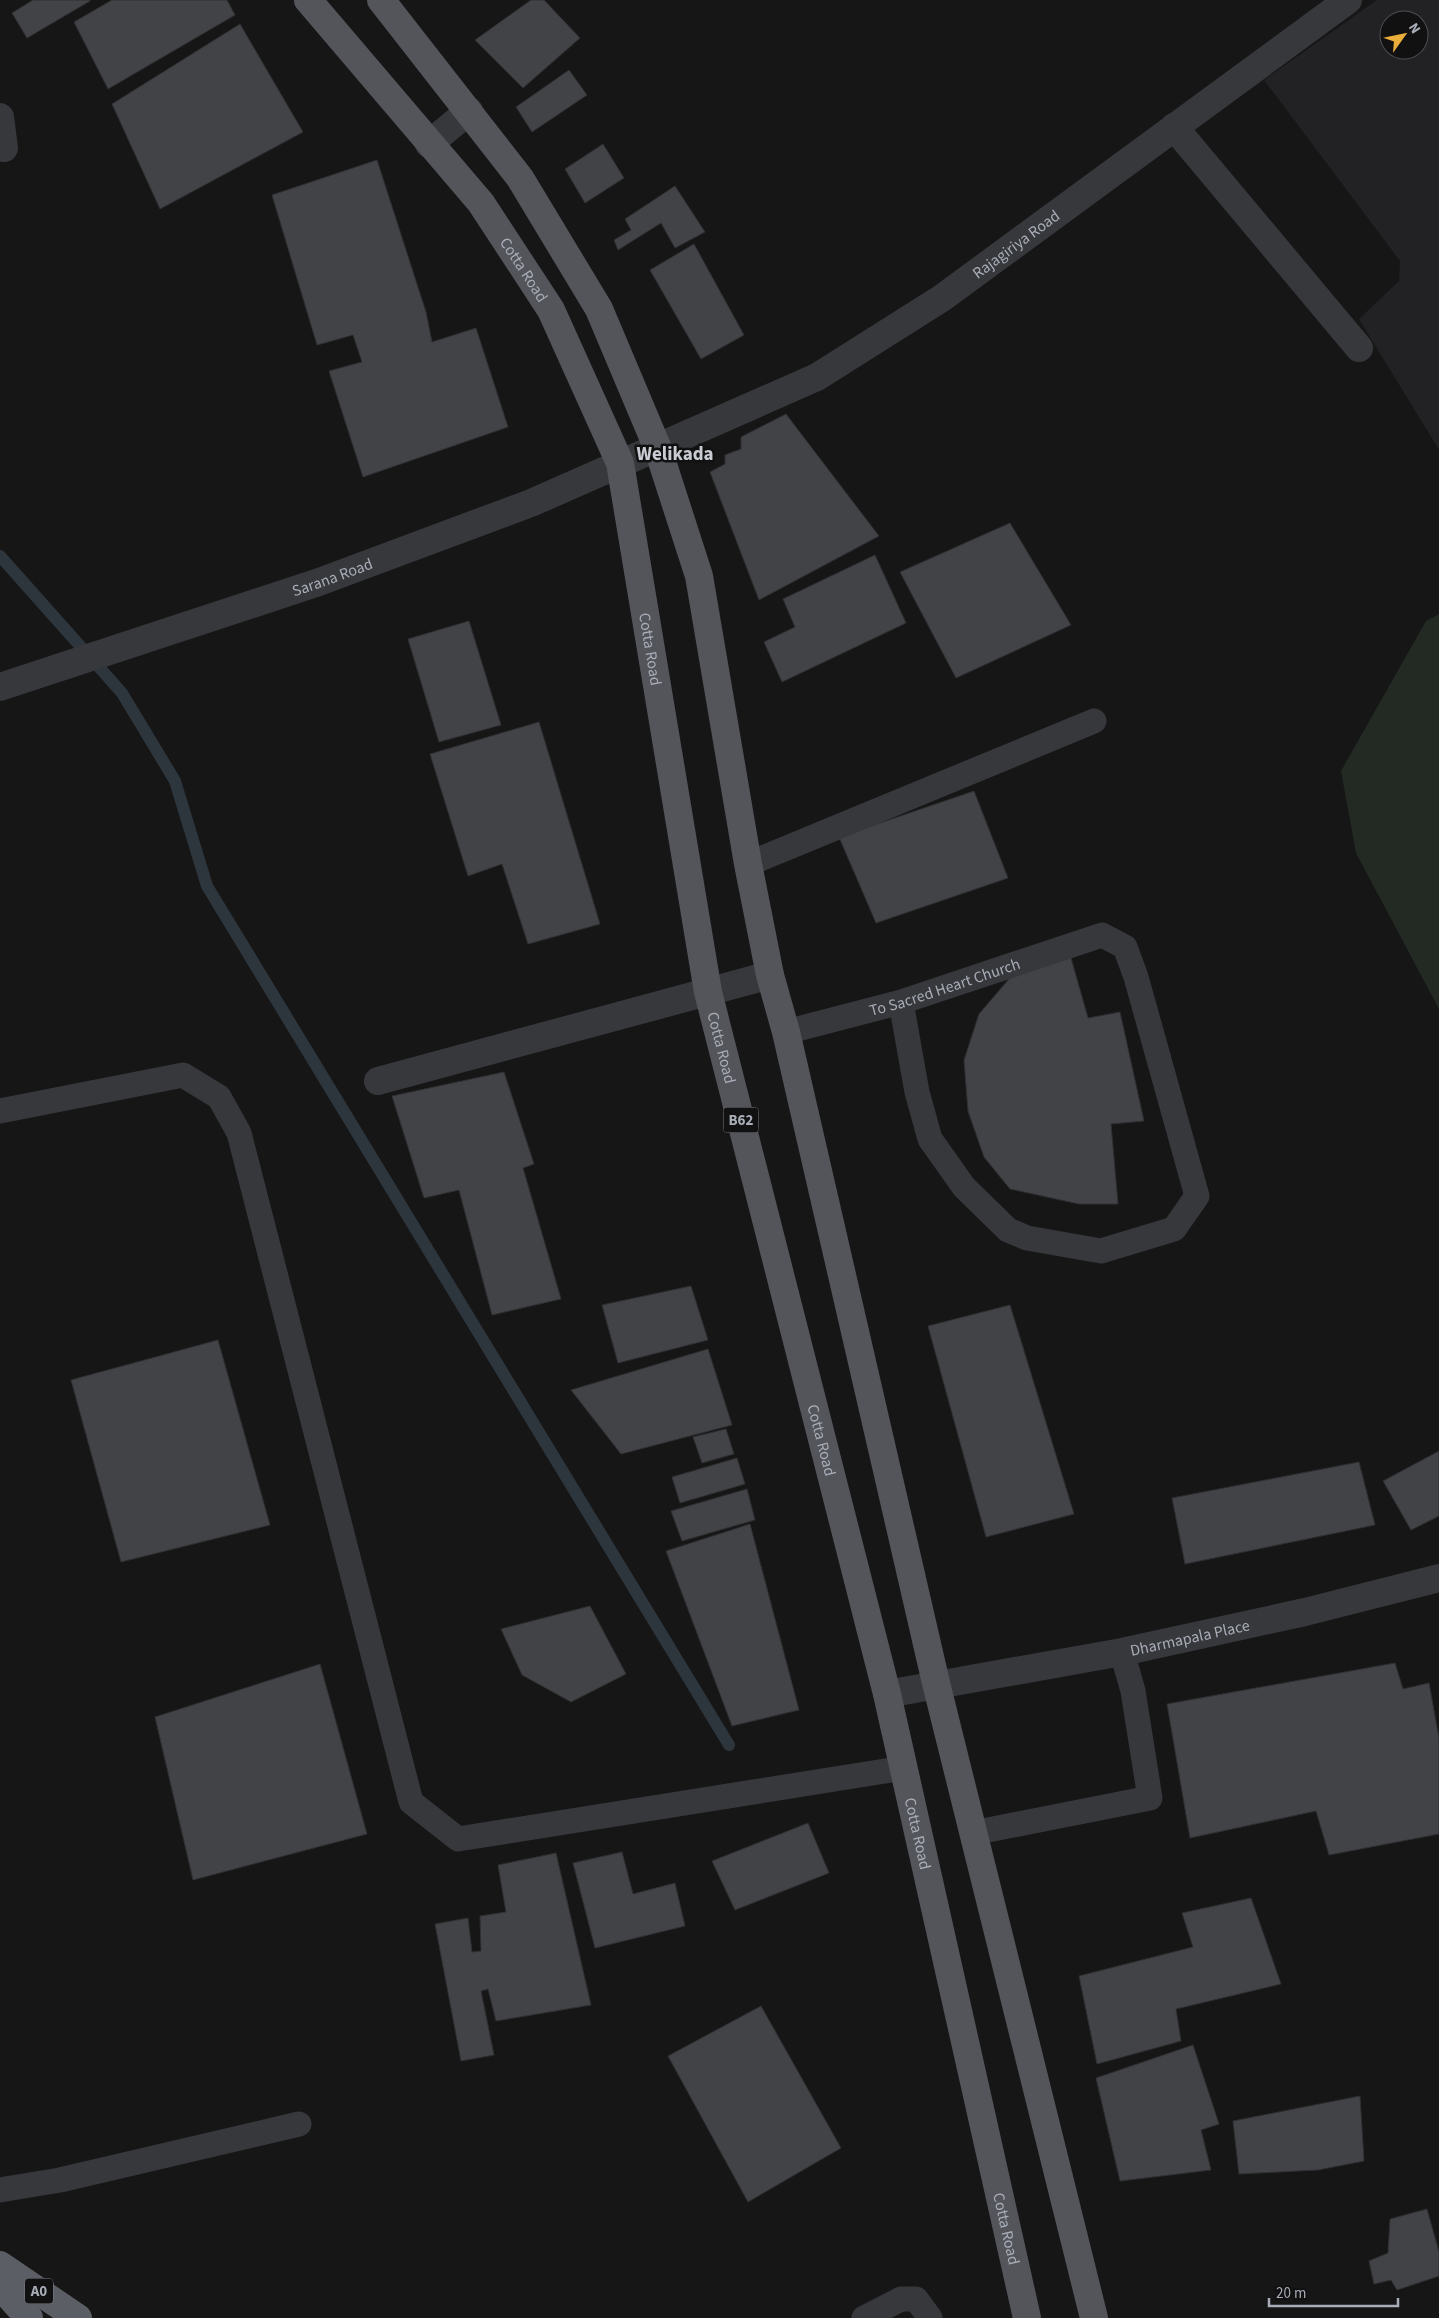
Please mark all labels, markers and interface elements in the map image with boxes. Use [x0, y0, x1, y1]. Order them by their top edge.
north arrow [1379, 10, 1429, 60]
text: N [1403, 19, 1425, 38]
street label: Rajagiriya Road [968, 205, 1065, 284]
street label: Cotta Road [494, 233, 553, 307]
district label: Welikada [636, 441, 714, 468]
street label: Sarana Road [289, 553, 376, 602]
street label: Cotta Road [633, 611, 667, 687]
street label: To Sacred Heart Church [867, 953, 1023, 1022]
street label: Cotta Road [701, 1010, 741, 1086]
road number: B62 [724, 1108, 758, 1132]
street label: Cotta Road [802, 1402, 841, 1478]
street label: Dharmapala Place [1128, 1614, 1252, 1662]
street label: Cotta Road [899, 1795, 936, 1872]
street label: Cotta Road [987, 2191, 1025, 2267]
scale bar [1269, 2276, 1398, 2308]
road number: A0 [25, 2278, 53, 2304]
text: 20 m [1276, 2283, 1306, 2304]

